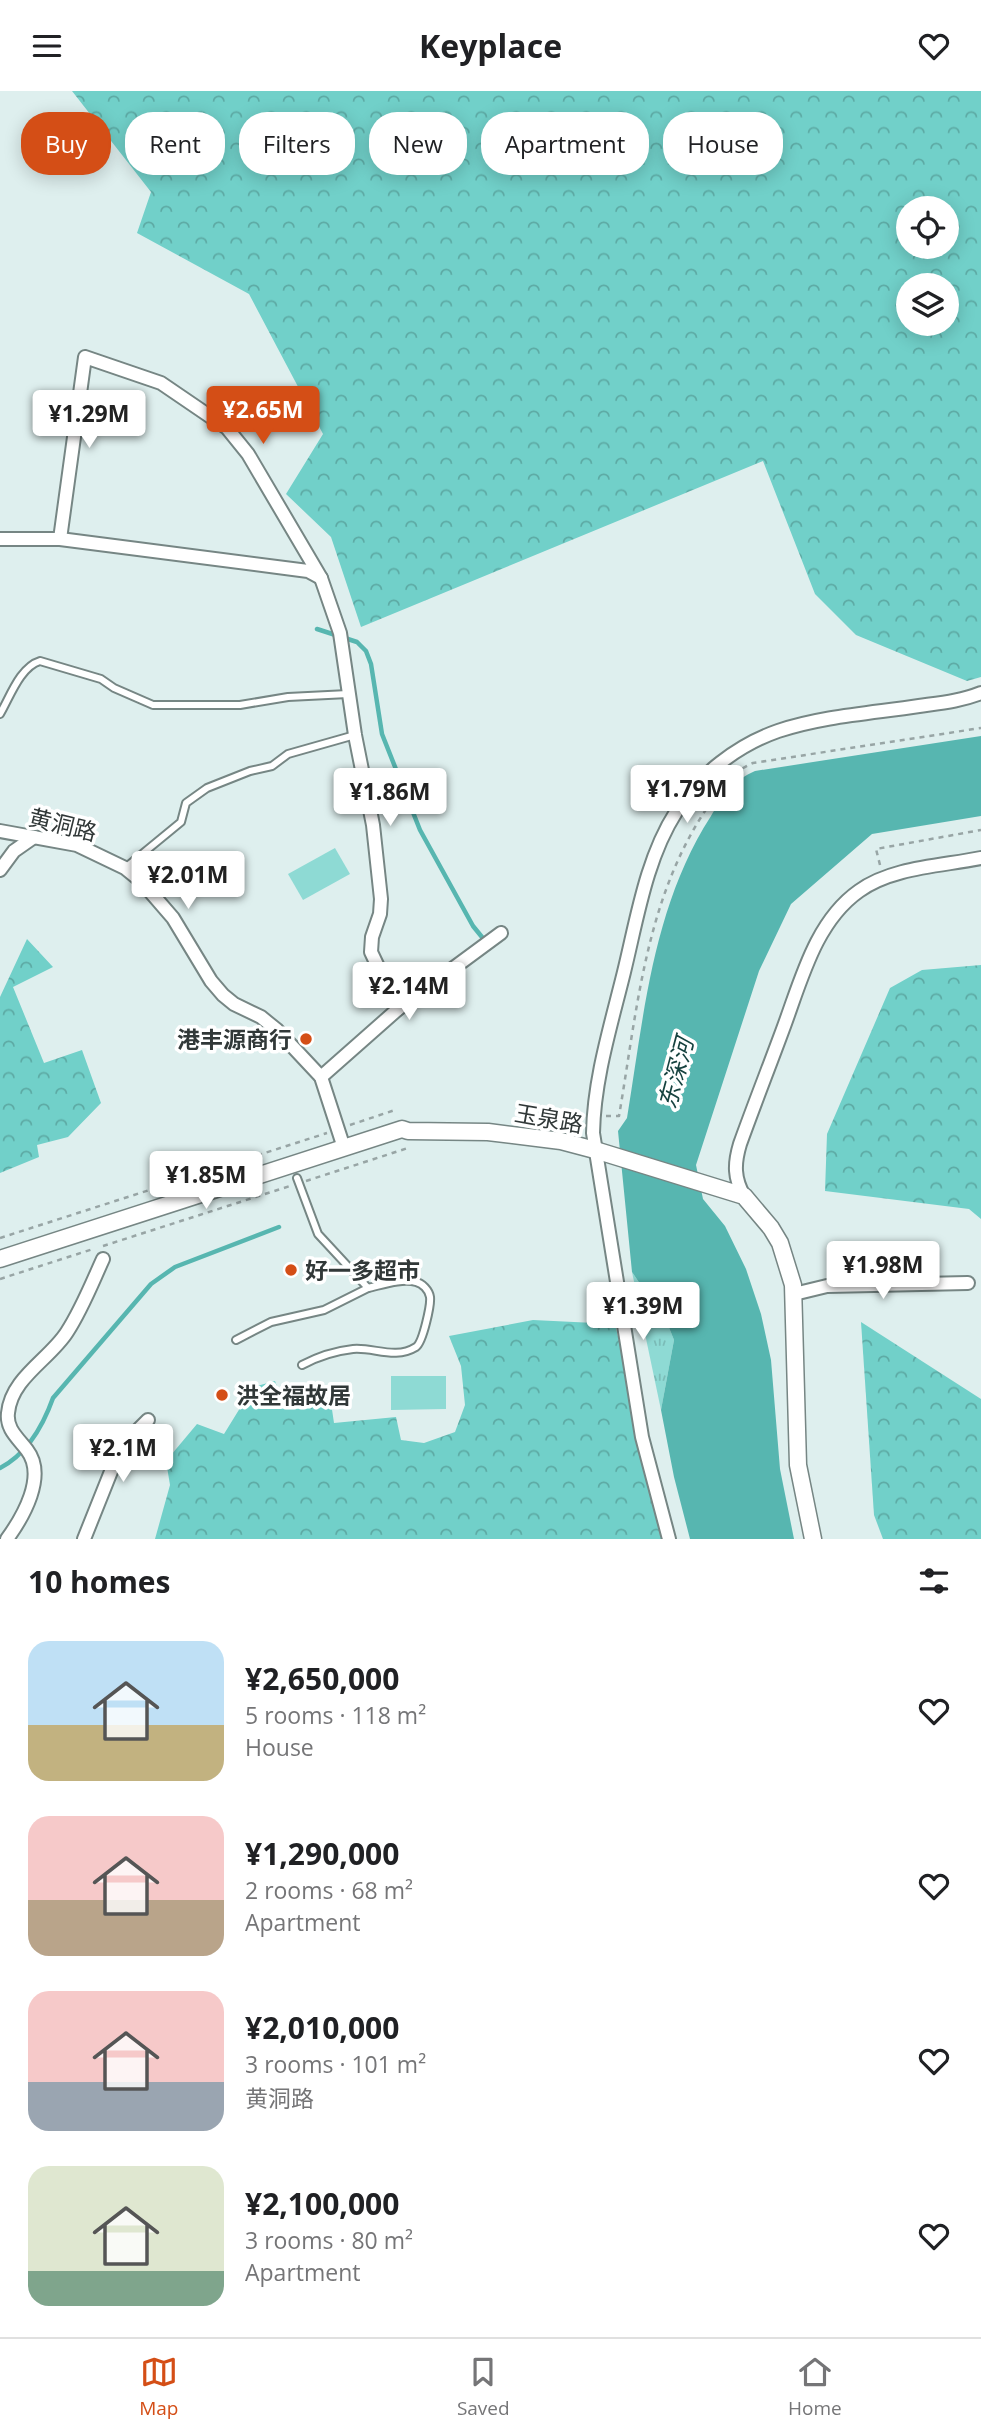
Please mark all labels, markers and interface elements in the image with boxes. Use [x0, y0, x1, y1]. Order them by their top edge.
text: Keyplace [419, 24, 562, 67]
icon: menu [28, 27, 66, 65]
icon: heart [915, 27, 953, 65]
chip: Buy [21, 112, 111, 175]
chip: Rent [125, 112, 225, 175]
chip: Filters [239, 112, 355, 175]
chip: New [369, 112, 467, 175]
chip: Apartment [481, 112, 649, 175]
chip: House [663, 112, 783, 175]
map controls [896, 196, 959, 336]
button: locate [896, 196, 959, 259]
button: layers [896, 273, 959, 336]
pin: ¥2.65M [206, 387, 320, 446]
pin: ¥1.29M [32, 391, 146, 450]
text: ¥2.65M [223, 393, 303, 425]
text: ¥1.29M [49, 397, 129, 429]
pin: ¥1.79M [630, 765, 744, 825]
pin: ¥1.86M [333, 769, 447, 828]
text: ¥1.79M [647, 772, 727, 804]
text: ¥1.86M [350, 775, 430, 807]
street label: 黄洞路 [26, 800, 100, 848]
pin: ¥2.01M [131, 851, 245, 911]
text: ¥2.01M [148, 858, 228, 890]
pin: ¥2.14M [352, 963, 466, 1022]
text: ¥2.14M [369, 969, 449, 1001]
place label: 港丰源商行 [177, 1023, 292, 1055]
water label: 东深河 [650, 1030, 701, 1112]
marker: 港丰源商行 [298, 1031, 314, 1047]
street label: 玉泉路 [512, 1096, 586, 1140]
pin: ¥1.85M [149, 1151, 263, 1211]
text: ¥1.85M [166, 1158, 246, 1190]
pin: ¥1.98M [826, 1241, 940, 1301]
text: ¥1.98M [843, 1248, 923, 1280]
place label: 好一多超市 [305, 1254, 420, 1286]
marker: 好一多超市 [283, 1262, 299, 1278]
pin: ¥1.39M [586, 1283, 700, 1342]
text: ¥1.39M [603, 1289, 683, 1321]
place label: 洪全福故居 [236, 1379, 351, 1411]
marker: 洪全福故居 [214, 1387, 230, 1403]
pin: ¥2.1M [74, 1425, 172, 1484]
text: ¥2.1M [89, 1431, 157, 1463]
text: 10 homes [28, 1561, 171, 1602]
icon: filters [915, 1562, 953, 1600]
text: ¥2,650,000 [245, 1658, 399, 1699]
icon: home [84, 1669, 168, 1753]
icon: heart [915, 1692, 953, 1730]
text: 5 rooms · 118 m² [245, 1699, 426, 1731]
text: House [245, 1731, 314, 1763]
text: ¥1,290,000 [245, 1833, 399, 1874]
icon: home [84, 1844, 168, 1928]
icon: heart [915, 1867, 953, 1905]
text: 2 rooms · 68 m² [245, 1874, 413, 1906]
text: Apartment [245, 1906, 361, 1938]
text: ¥2,010,000 [245, 2007, 399, 2048]
icon: home [84, 2019, 168, 2103]
icon: heart [915, 2042, 953, 2080]
text: 3 rooms · 101 m² [245, 2048, 426, 2080]
text: 黄洞路 [245, 2082, 314, 2114]
text: ¥2,100,000 [245, 2183, 399, 2224]
icon: home [84, 2194, 168, 2278]
icon: heart [915, 2217, 953, 2255]
text: 3 rooms · 80 m² [245, 2224, 413, 2256]
text: Apartment [245, 2256, 361, 2288]
tab: Map [139, 2353, 178, 2421]
tab: Saved [457, 2353, 510, 2421]
tab: Home [788, 2353, 842, 2421]

